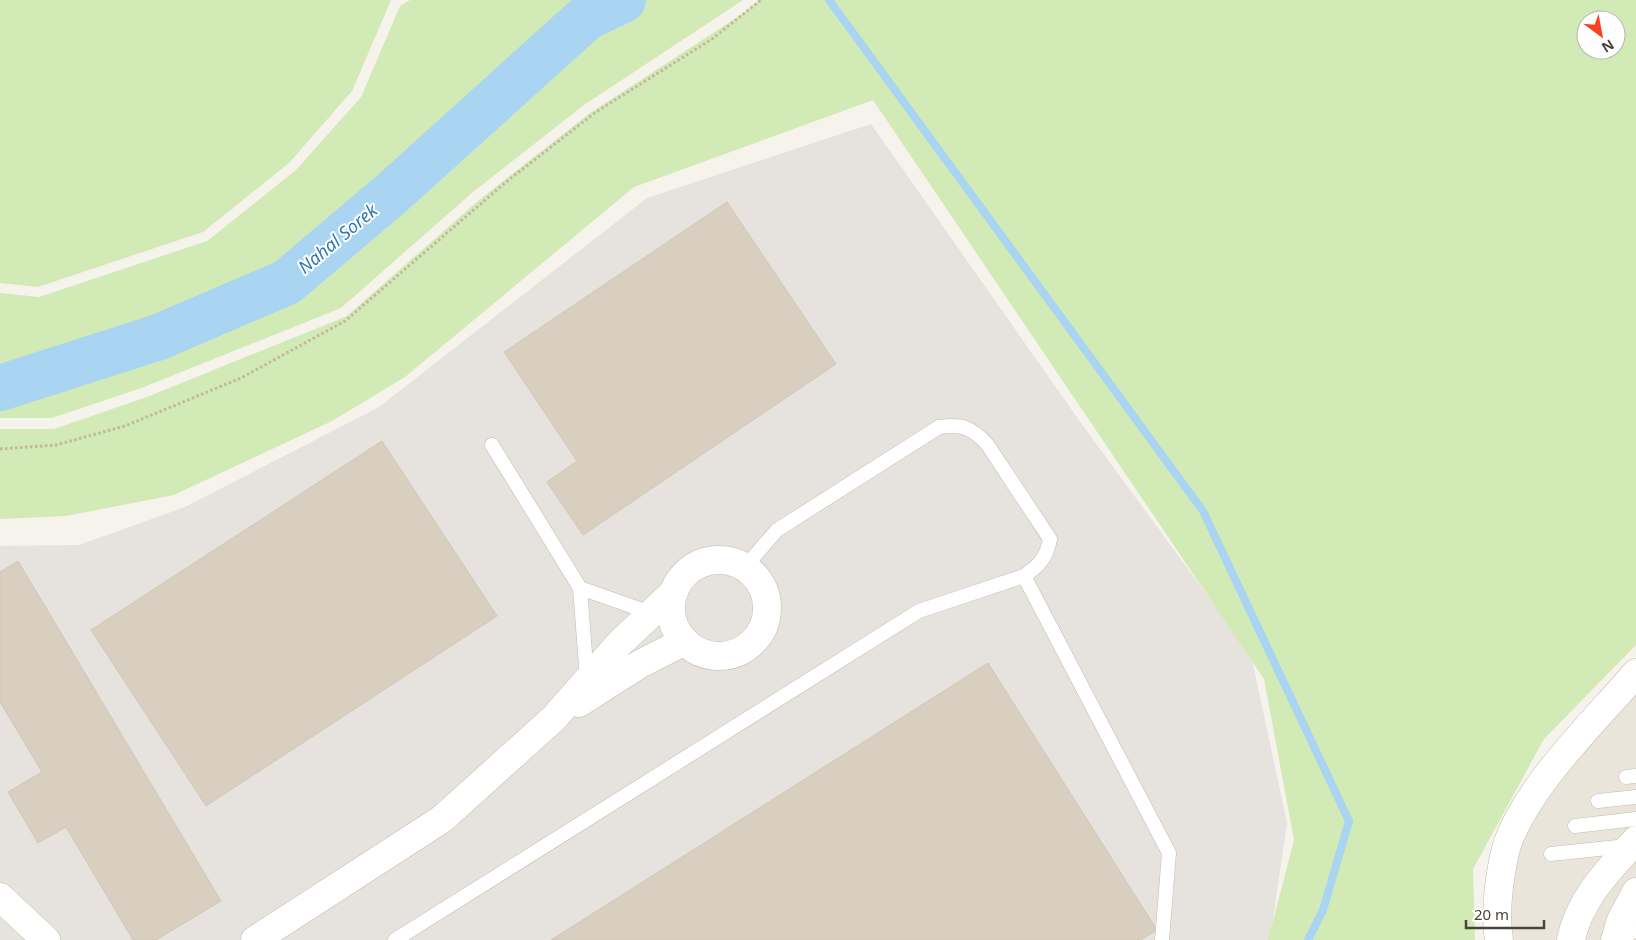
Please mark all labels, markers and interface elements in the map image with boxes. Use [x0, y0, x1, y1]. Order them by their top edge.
north arrow [1576, 10, 1626, 60]
text: N [1598, 35, 1618, 58]
water label: Nahal Sorek [293, 197, 383, 279]
scale bar [1466, 898, 1544, 930]
text: 20 m [1474, 904, 1509, 924]

